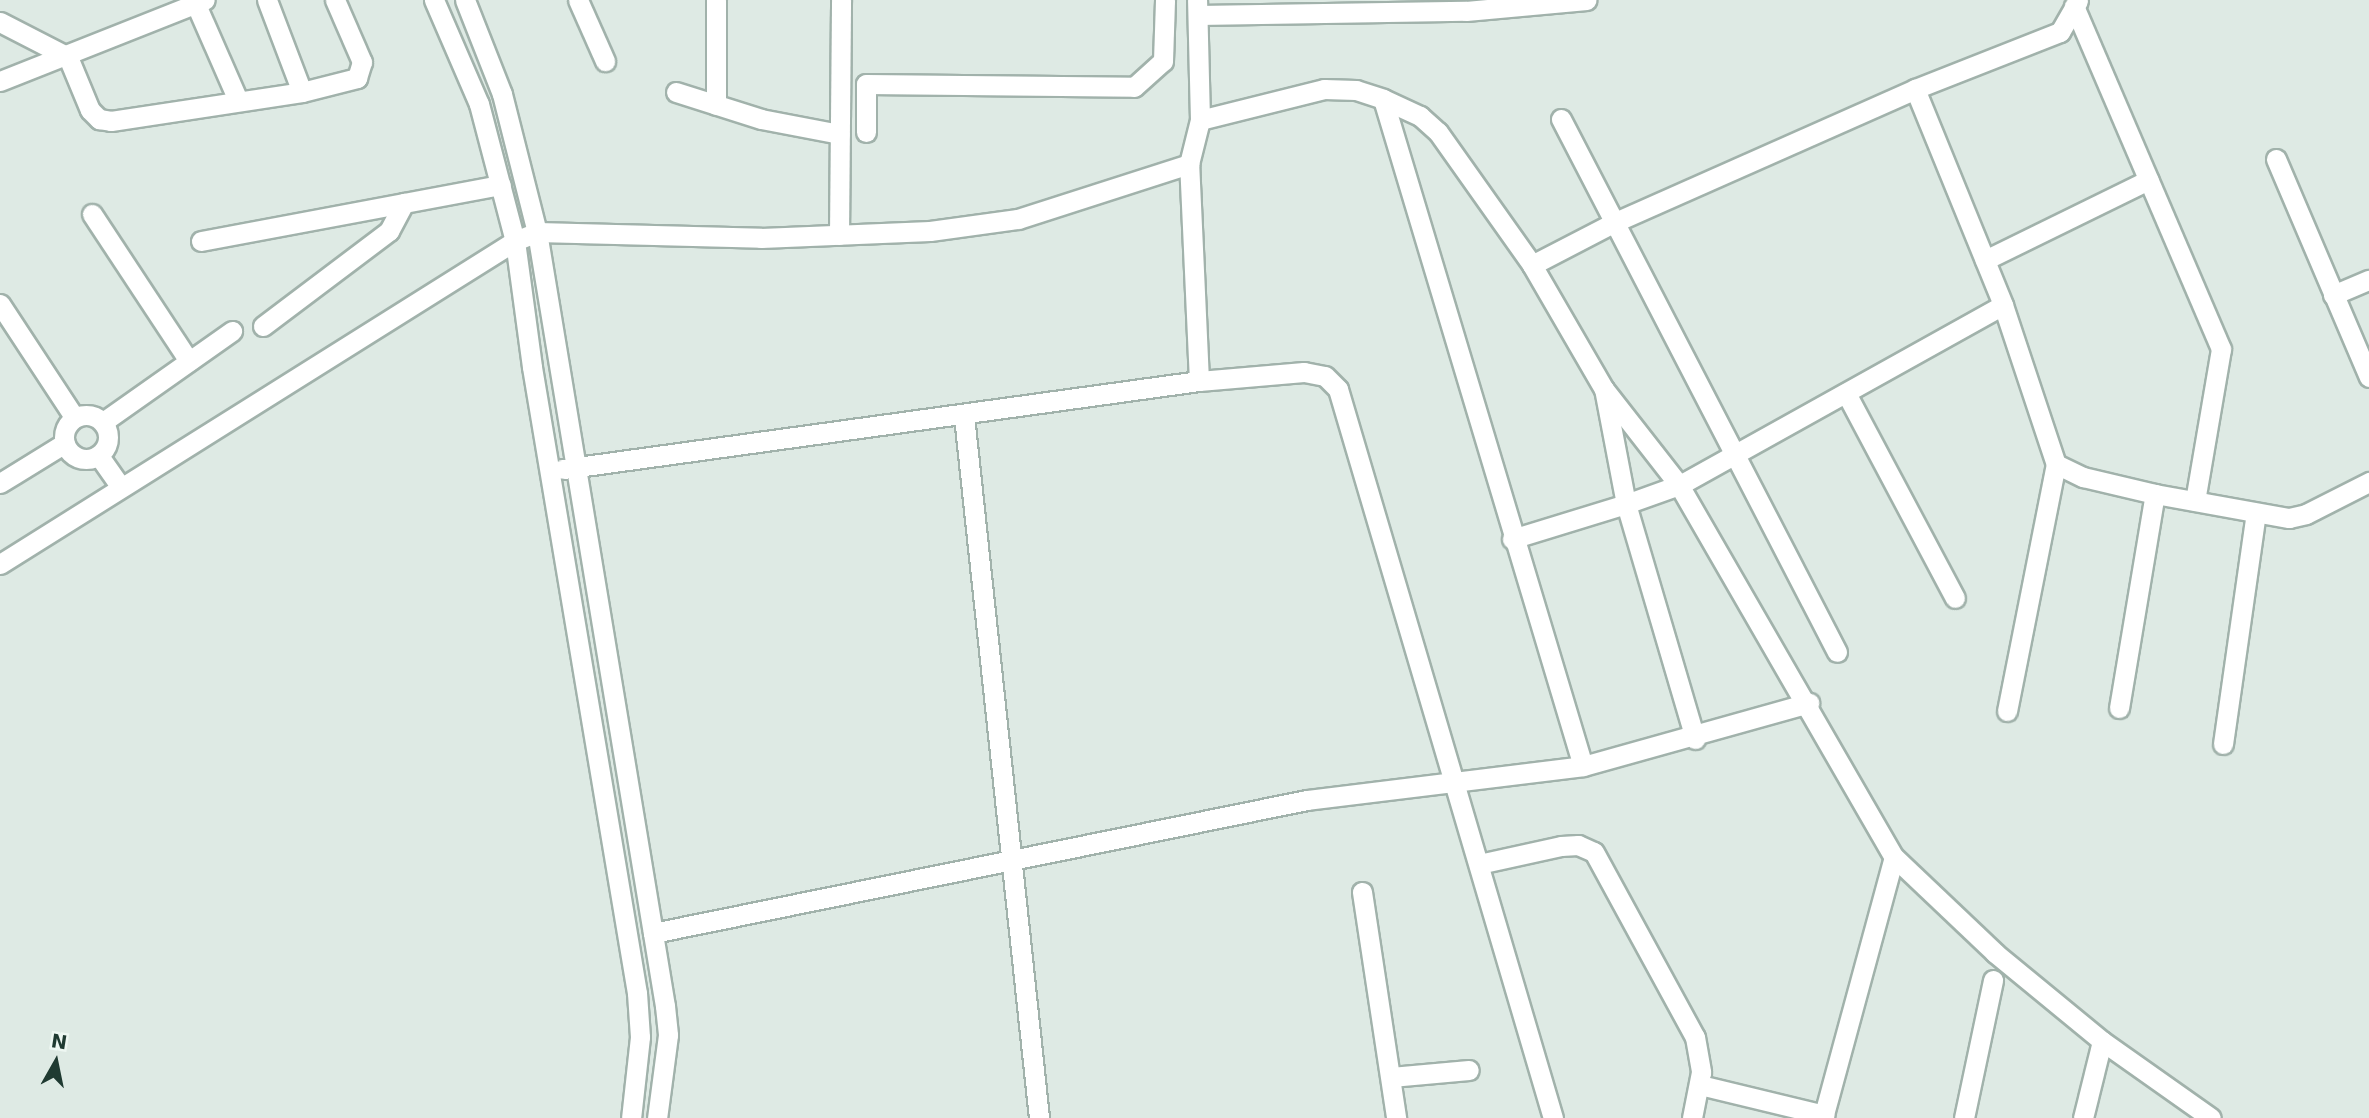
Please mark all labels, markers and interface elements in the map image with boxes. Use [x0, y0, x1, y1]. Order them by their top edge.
north arrow [21, 1027, 91, 1097]
text: N [50, 1029, 69, 1053]

